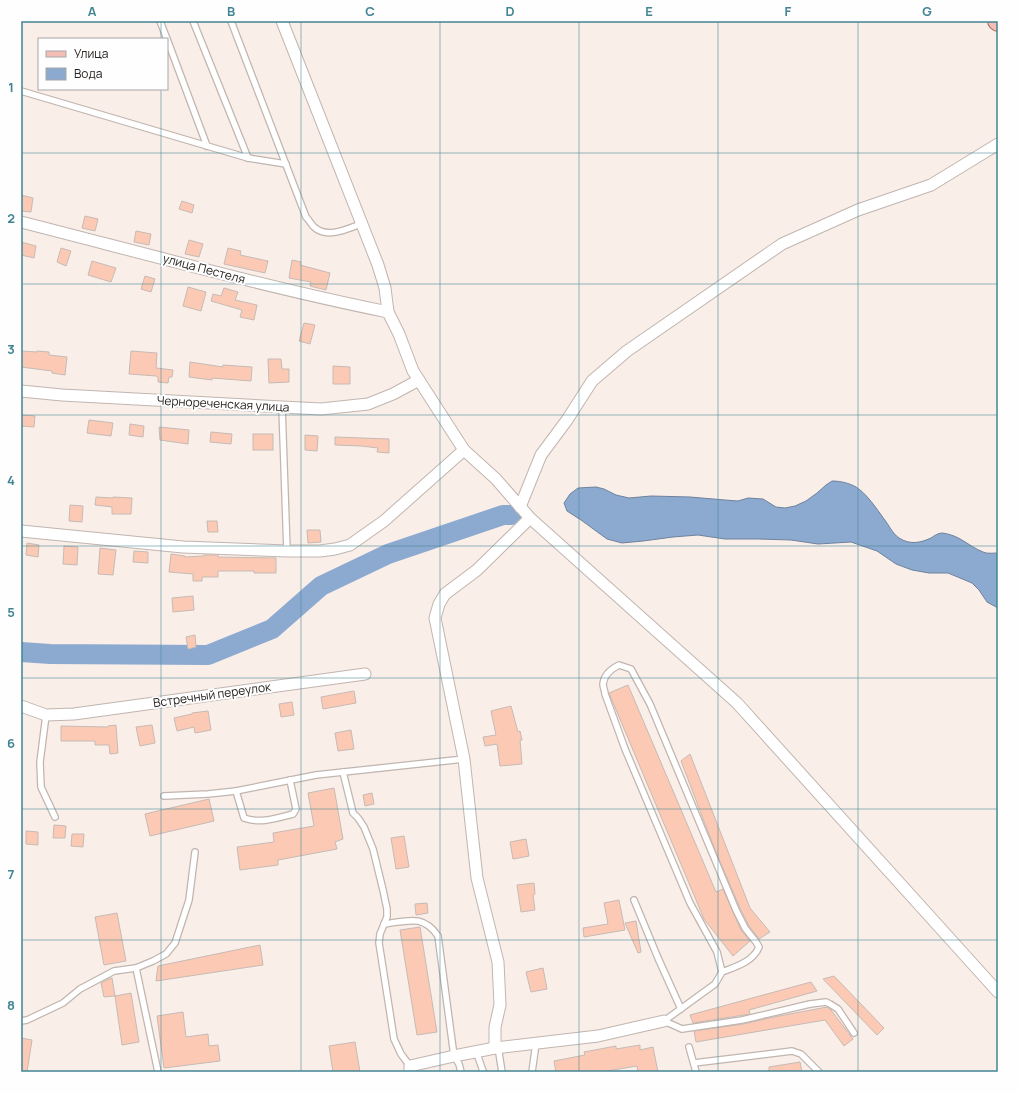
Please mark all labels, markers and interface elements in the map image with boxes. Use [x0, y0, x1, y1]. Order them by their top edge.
text: A [88, 2, 97, 20]
text: B [227, 2, 235, 20]
text: C [365, 2, 375, 20]
text: D [505, 2, 515, 20]
text: E [645, 2, 653, 20]
text: F [785, 2, 792, 20]
text: G [922, 2, 932, 20]
legend [38, 38, 168, 90]
text: Улица [74, 45, 108, 62]
text: Вода [74, 65, 102, 82]
text: 1 [8, 78, 14, 96]
text: 2 [7, 209, 15, 227]
street label: улица Пестеля [161, 249, 247, 288]
text: 3 [7, 340, 15, 358]
street label: Чернореченская улица [156, 392, 290, 415]
text: 4 [7, 471, 15, 489]
text: 5 [7, 603, 15, 621]
street label: Встречный переулок [152, 678, 273, 711]
text: 6 [7, 734, 15, 752]
text: 7 [8, 865, 15, 883]
text: 8 [7, 996, 15, 1014]

